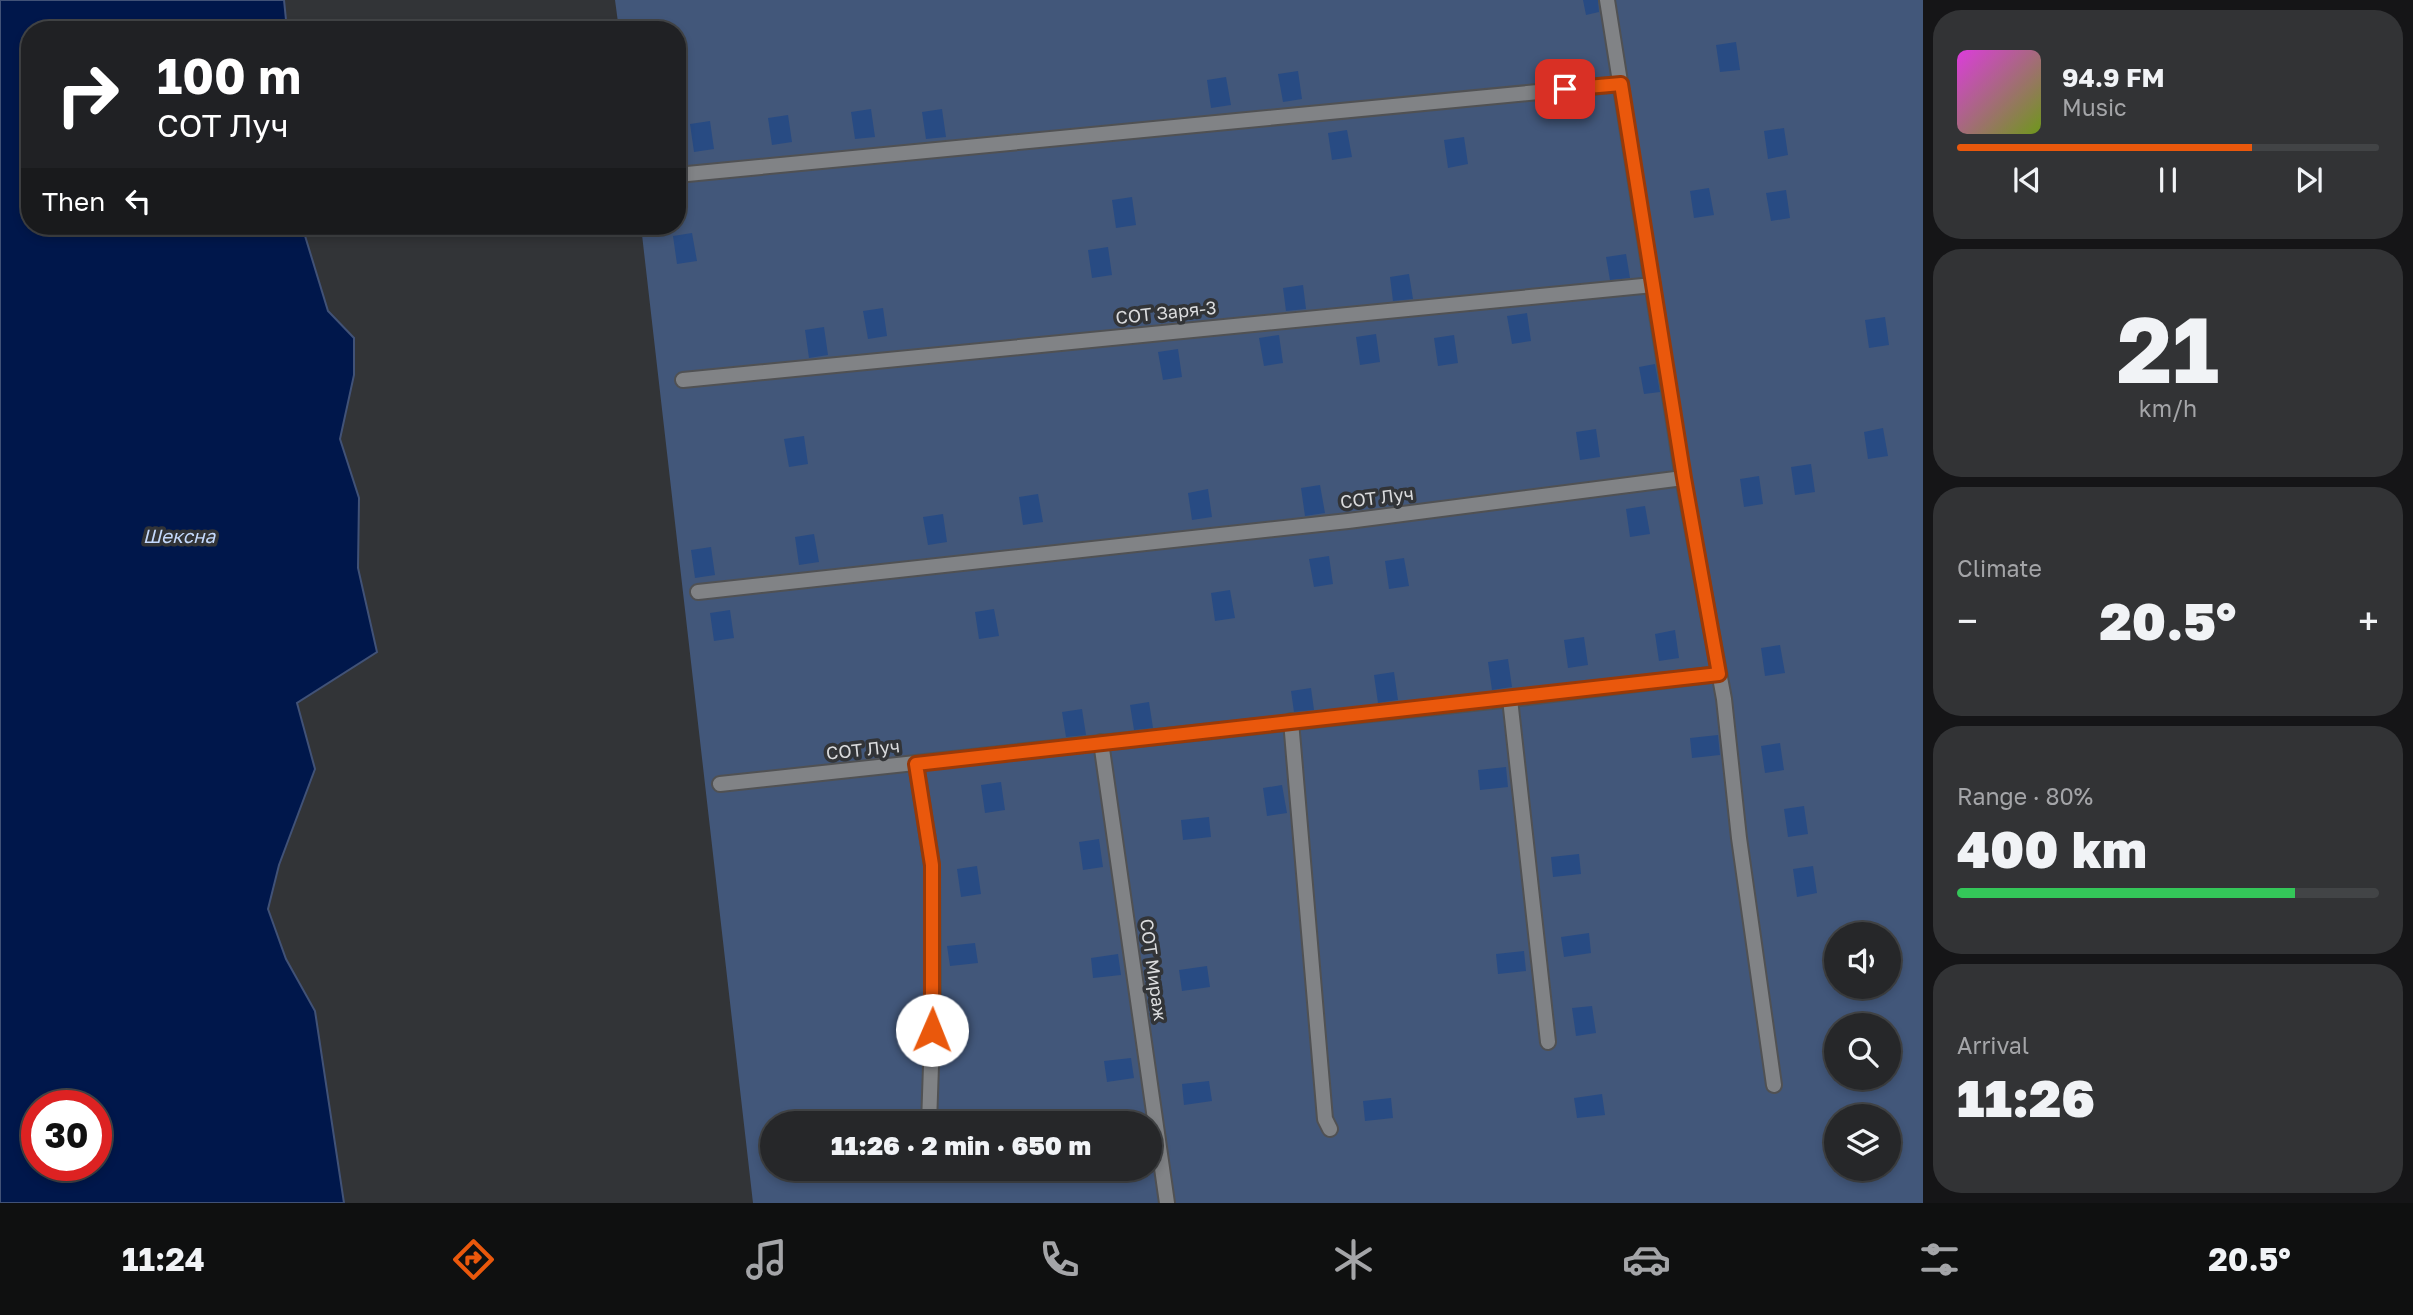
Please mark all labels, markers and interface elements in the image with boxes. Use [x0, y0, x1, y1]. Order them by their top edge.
text: 100 m [157, 46, 301, 105]
icon: right [42, 49, 133, 140]
pin [1535, 59, 1595, 119]
text: 94.9 FM [2062, 62, 2165, 93]
icon: arrive [1546, 70, 1584, 108]
text: Music [2062, 93, 2127, 121]
text: СОТ Луч [157, 106, 289, 144]
icon: previous [2008, 161, 2046, 199]
icon: pause [2149, 161, 2187, 199]
icon: next [2290, 161, 2328, 199]
icon: left [119, 182, 157, 220]
text: Then [42, 186, 105, 217]
text: 21 [2117, 294, 2219, 403]
street label: СОТ Заря-3 [1114, 296, 1217, 328]
text: km/h [2139, 394, 2197, 422]
street label: СОТ Луч [1339, 482, 1415, 512]
water label: Шексна [143, 524, 217, 547]
text: Climate [1957, 554, 2042, 582]
text: 20.5° [2100, 589, 2236, 651]
text: − [1957, 598, 1978, 643]
text: + [2358, 598, 2379, 643]
street label: СОТ Луч [825, 734, 901, 764]
text: Range · 80% [1957, 782, 2093, 810]
text: 400 km [1957, 817, 2147, 879]
street label: СОТ Мираж [1136, 917, 1172, 1022]
map controls [1824, 922, 1901, 1181]
button: sound [1824, 922, 1901, 999]
position arrow [895, 993, 969, 1067]
button: search [1824, 1013, 1901, 1090]
text: Arrival [1957, 1031, 2029, 1059]
text: 11:26 [1957, 1066, 2095, 1128]
speed limit sign: 30 [21, 1090, 112, 1181]
button: layers [1824, 1104, 1901, 1181]
text: 11:26 · 2 min · 650 m [831, 1130, 1091, 1161]
icon: directions [449, 1235, 498, 1284]
icon: music [742, 1235, 791, 1284]
icon: phone [1035, 1235, 1084, 1284]
icon: climate [1329, 1235, 1378, 1284]
icon: car [1622, 1235, 1671, 1284]
icon: filters [1915, 1235, 1964, 1284]
text: 11:24 [122, 1240, 205, 1278]
text: 20.5° [2208, 1240, 2291, 1278]

